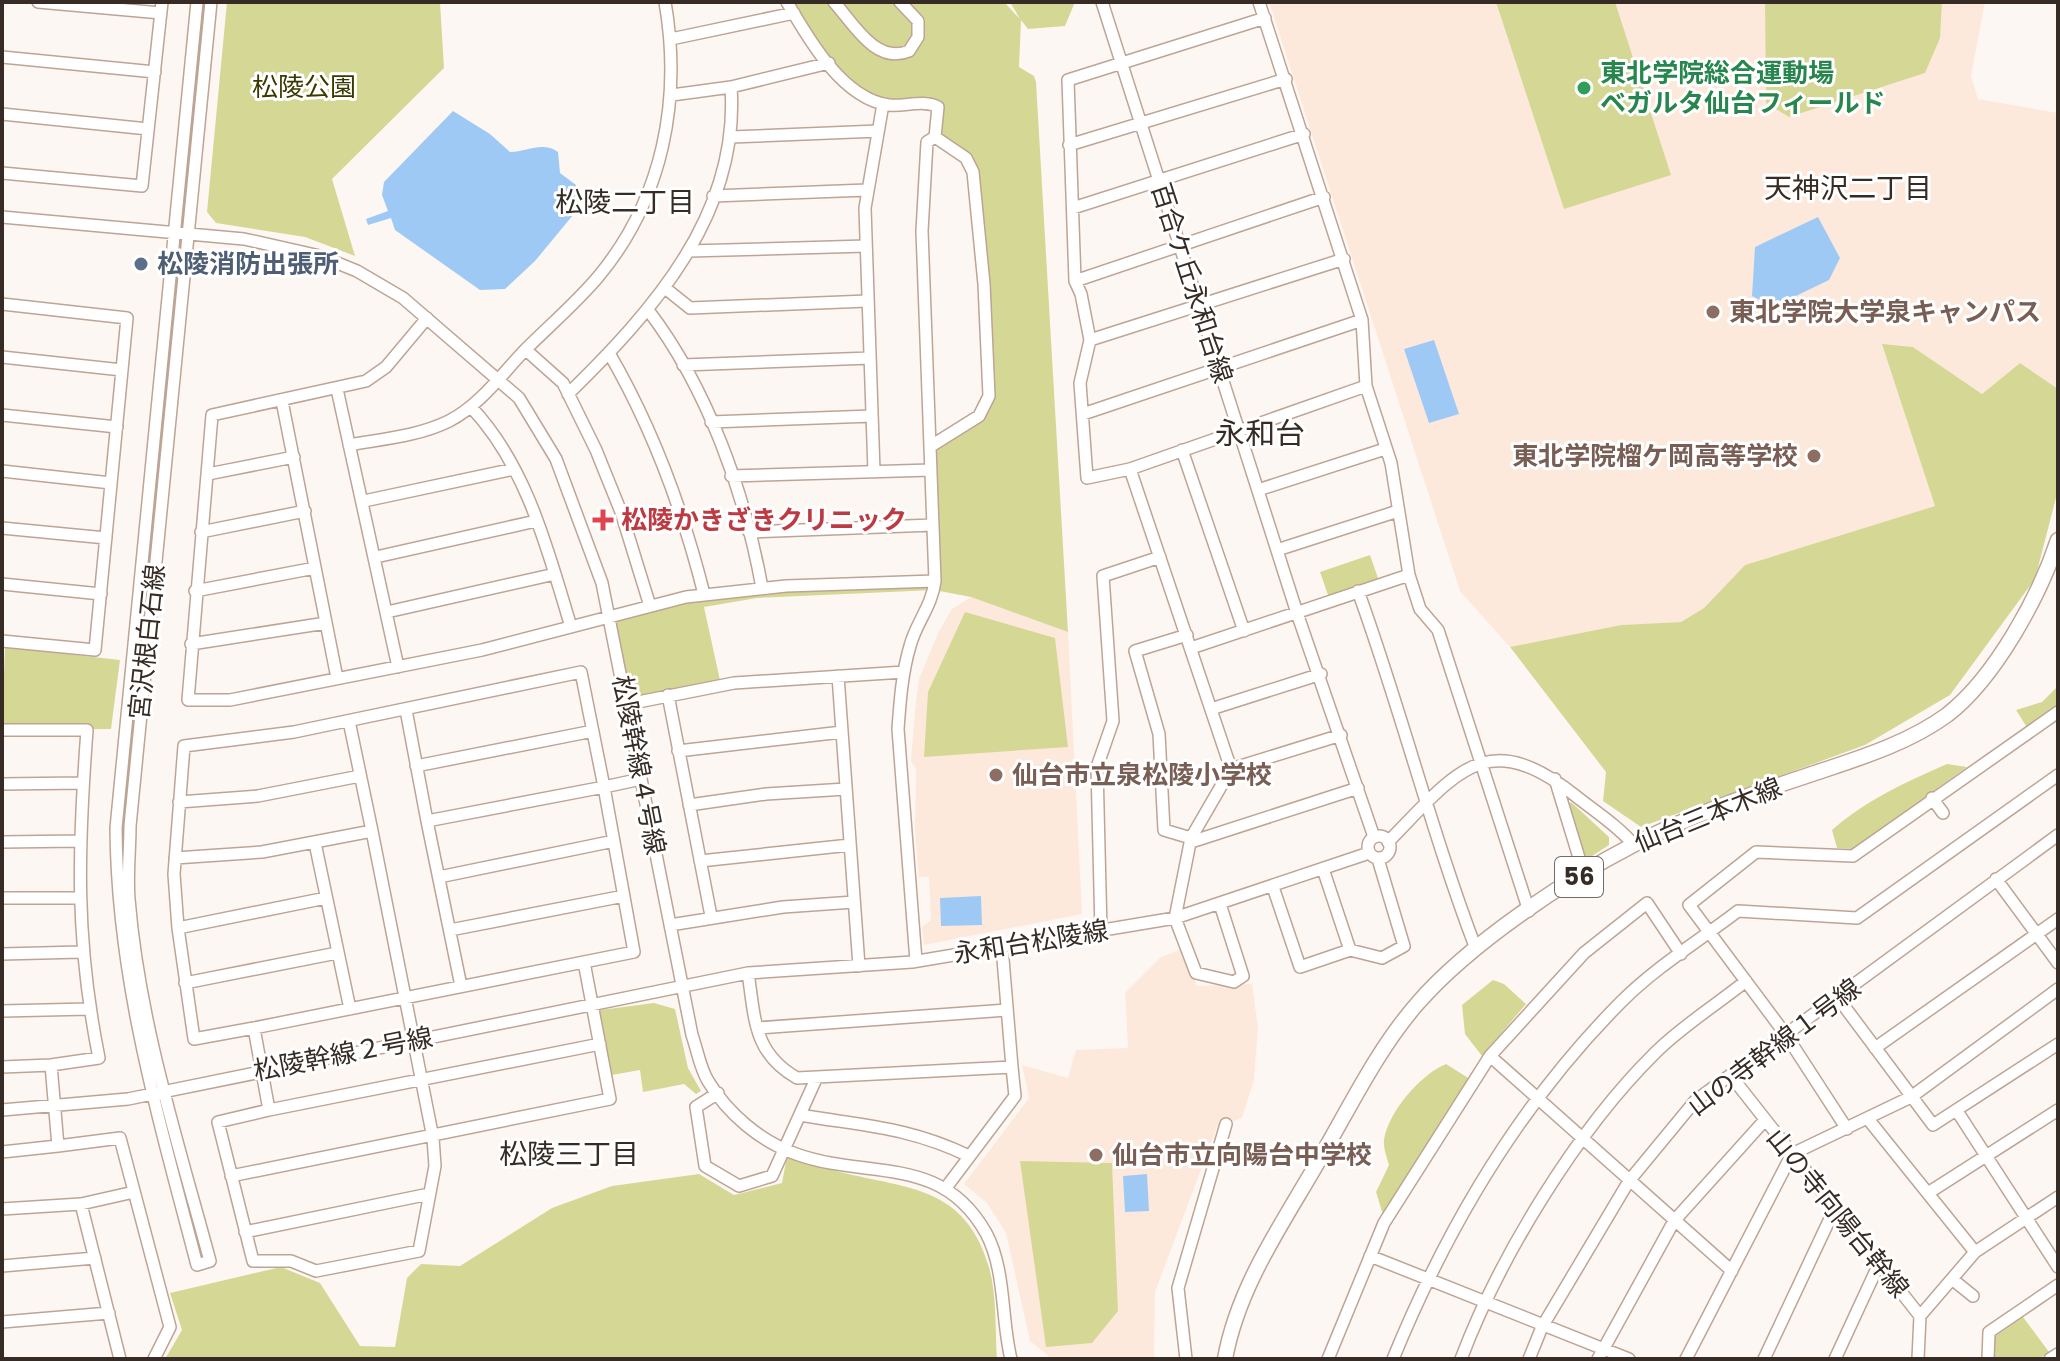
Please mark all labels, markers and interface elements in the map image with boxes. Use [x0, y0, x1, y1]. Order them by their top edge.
place label: 東北学院総合運動場 ベガルタ仙台フィールド [1600, 55, 1885, 121]
park label: 松陵公園 [252, 69, 356, 105]
marker: 東北学院総合運動場 ベガルタ仙台フィールド [1575, 79, 1593, 97]
district label: 天神沢二丁目 [1764, 169, 1932, 208]
street label: 百合ケ丘永和台線 [1143, 179, 1241, 387]
district label: 松陵二丁目 [555, 183, 695, 222]
place label: 松陵消防出張所 [157, 246, 339, 282]
marker: 松陵消防出張所 [132, 255, 150, 273]
place label: 東北学院大学泉キャンパス [1729, 294, 2041, 330]
marker: 東北学院大学泉キャンパス [1704, 303, 1722, 321]
district label: 永和台 [1215, 412, 1305, 455]
place label: 東北学院榴ケ岡高等学校 [1512, 438, 1798, 474]
marker: 東北学院榴ケ岡高等学校 [1805, 447, 1823, 465]
place label: 松陵かきざきクリニック [621, 502, 907, 538]
marker: 松陵かきざきクリニック [592, 509, 614, 531]
street label: 宮沢根白石線 [121, 563, 173, 721]
street label: 松陵幹線４号線 [604, 672, 674, 858]
place label: 仙台市立泉松陵小学校 [1012, 757, 1272, 793]
marker: 仙台市立泉松陵小学校 [987, 766, 1005, 784]
street label: 仙台三本木線 [1629, 769, 1787, 861]
road number: 56 [1555, 857, 1603, 897]
street label: 永和台松陵線 [951, 912, 1111, 972]
street label: 山の寺幹線１号線 [1680, 970, 1868, 1124]
street label: 松陵幹線２号線 [250, 1019, 436, 1089]
street label: 山の寺向陽台幹線 [1759, 1121, 1917, 1305]
district label: 松陵三丁目 [499, 1135, 639, 1174]
place label: 仙台市立向陽台中学校 [1112, 1137, 1372, 1173]
marker: 仙台市立向陽台中学校 [1087, 1146, 1105, 1164]

